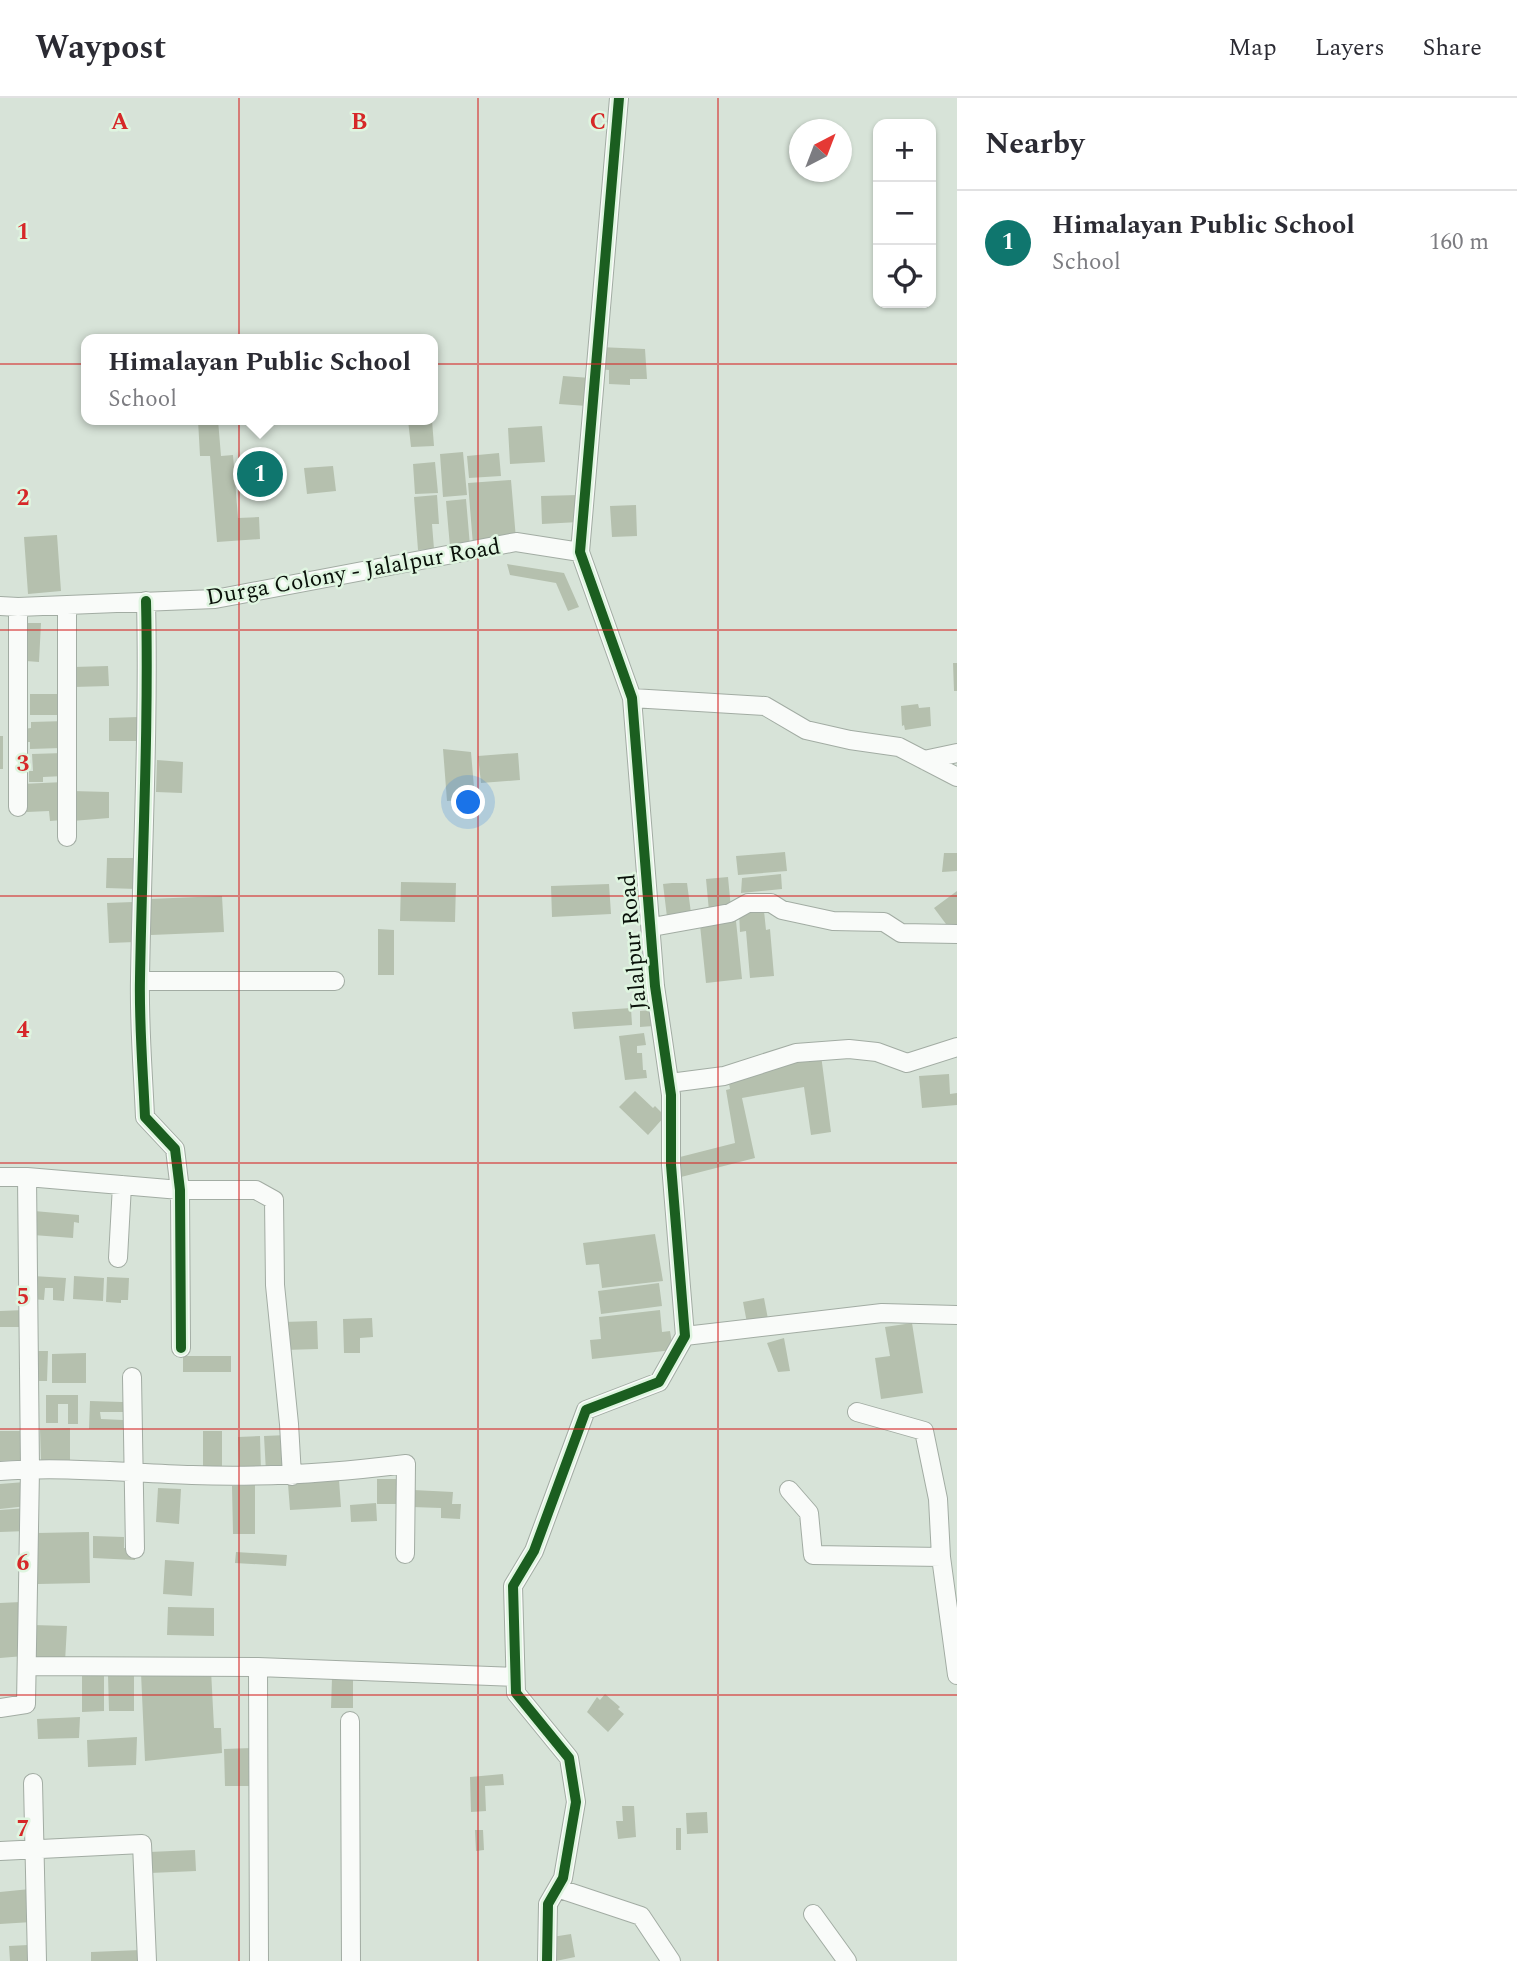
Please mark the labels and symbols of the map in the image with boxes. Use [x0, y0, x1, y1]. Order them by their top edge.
text: A [111, 105, 129, 140]
text: B [351, 105, 367, 140]
text: C [590, 105, 606, 140]
north arrow [789, 119, 852, 182]
text: 1 [17, 215, 29, 250]
pin: 1 [237, 448, 283, 500]
text: 2 [17, 481, 30, 516]
street label: Durga Colony - Jalalpur Road [203, 529, 503, 616]
text: 3 [17, 747, 30, 782]
your location [451, 785, 485, 819]
street label: Jalalpur Road [610, 872, 657, 1012]
text: 4 [17, 1013, 30, 1048]
text: 5 [17, 1280, 29, 1315]
text: 6 [17, 1546, 30, 1581]
text: 7 [17, 1812, 29, 1847]

